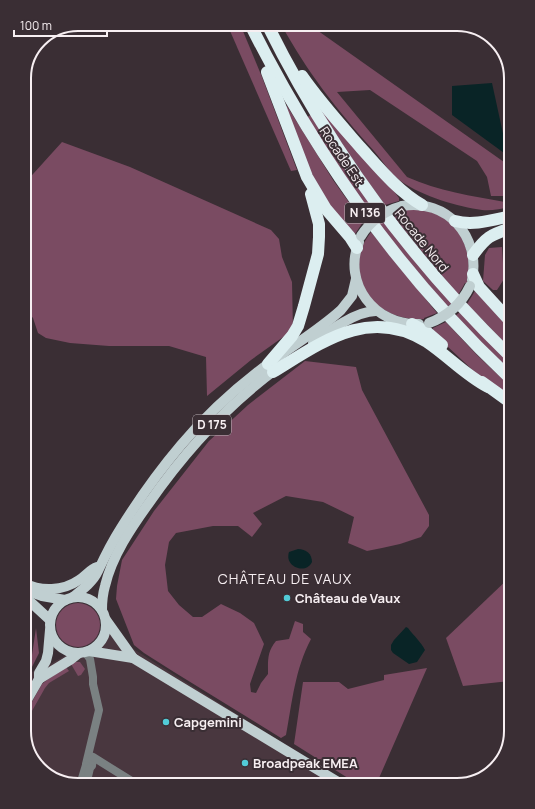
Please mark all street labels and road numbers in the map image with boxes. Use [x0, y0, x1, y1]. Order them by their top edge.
street label: Rocade Est [316, 123, 368, 189]
road number: N 136 [345, 203, 385, 223]
street label: Rocade Nord [391, 204, 453, 276]
road number: D 175 [193, 415, 231, 435]

